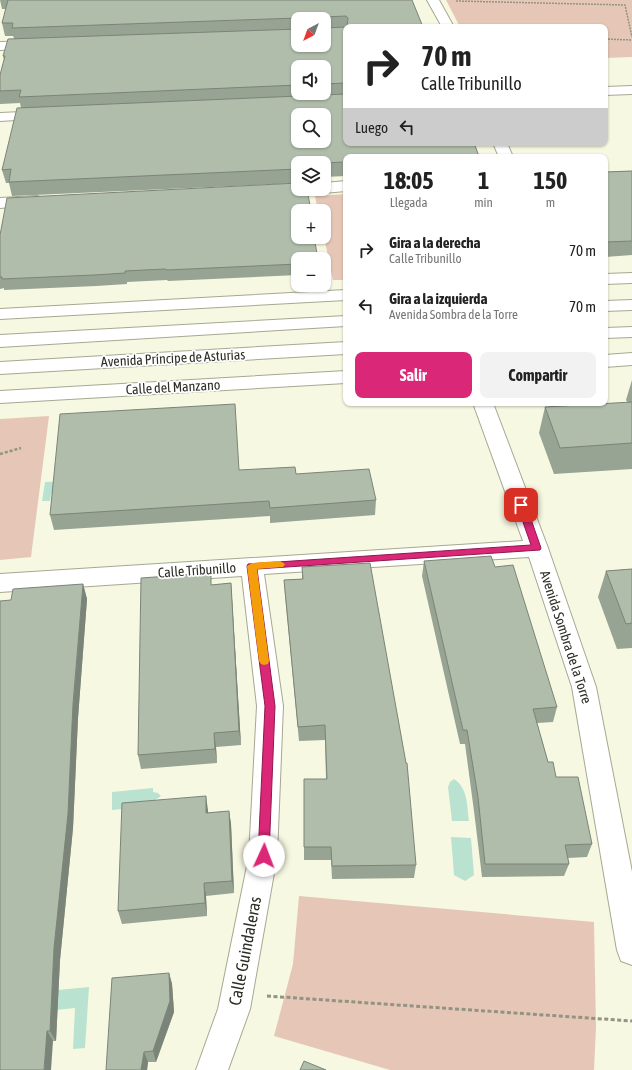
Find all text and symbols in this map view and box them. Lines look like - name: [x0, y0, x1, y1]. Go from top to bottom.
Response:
- north arrow: [291, 12, 331, 52]
- map controls: [291, 12, 331, 292]
- icon: right: [355, 40, 407, 92]
- text: 70 m: [421, 40, 471, 72]
- button: sound: [291, 60, 331, 100]
- text: Calle Tribunillo: [421, 73, 522, 94]
- button: search: [291, 108, 331, 148]
- icon: left: [396, 116, 418, 138]
- text: Luego: [355, 119, 388, 136]
- button: layers: [291, 156, 331, 196]
- text: 18:05: [384, 167, 434, 194]
- text: 1: [478, 167, 489, 194]
- text: 150: [534, 167, 567, 194]
- text: Llegada: [390, 195, 428, 210]
- text: min: [474, 195, 493, 210]
- text: m: [546, 195, 555, 210]
- button: +: [291, 204, 331, 244]
- text: Gira a la derecha: [389, 234, 480, 251]
- icon: right: [355, 239, 377, 261]
- text: 70 m: [569, 242, 596, 259]
- text: Calle Tribunillo: [389, 251, 462, 266]
- button: −: [291, 252, 331, 292]
- text: Gira a la izquierda: [389, 290, 487, 307]
- icon: left: [355, 295, 377, 317]
- text: 70 m: [569, 298, 596, 315]
- text: Avenida Sombra de la Torre: [389, 307, 518, 322]
- street label: Avenida Príncipe de Asturias: [100, 346, 246, 370]
- button: Salir: [355, 352, 472, 398]
- button: Compartir: [480, 352, 596, 398]
- street label: Calle del Manzano: [125, 377, 221, 397]
- pin: [504, 488, 538, 522]
- icon: arrive: [510, 494, 532, 516]
- street label: Calle Tribunillo: [157, 559, 237, 581]
- street label: Avenida Sombra de la Torre: [537, 568, 595, 706]
- position arrow: [243, 835, 285, 877]
- street label: Calle Guindaleras: [225, 895, 265, 1007]

